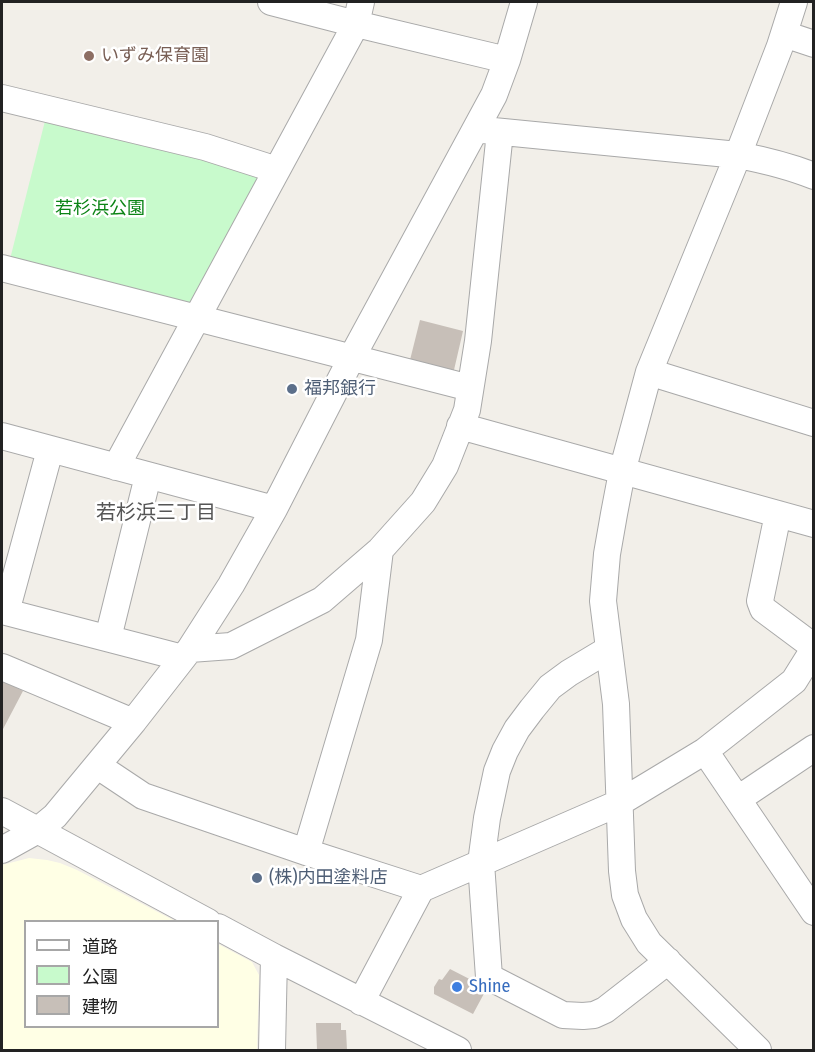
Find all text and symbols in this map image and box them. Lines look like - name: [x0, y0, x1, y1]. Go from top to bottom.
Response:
- place label: いずみ保育園: [101, 45, 209, 67]
- marker: いずみ保育園: [82, 49, 96, 63]
- park label: 若杉浜公園: [55, 198, 145, 220]
- place label: 福邦銀行: [304, 378, 376, 400]
- marker: 福邦銀行: [285, 382, 299, 396]
- district label: 若杉浜三丁目: [96, 501, 216, 525]
- place label: (株)内田塗料店: [269, 867, 388, 889]
- marker: (株)内田塗料店: [250, 871, 264, 885]
- legend: [24, 920, 219, 1028]
- text: 道路: [82, 936, 118, 958]
- text: 公園: [82, 966, 118, 988]
- place label: Shine: [469, 976, 510, 998]
- marker: Shine: [450, 980, 464, 994]
- text: 建物: [82, 996, 118, 1018]

